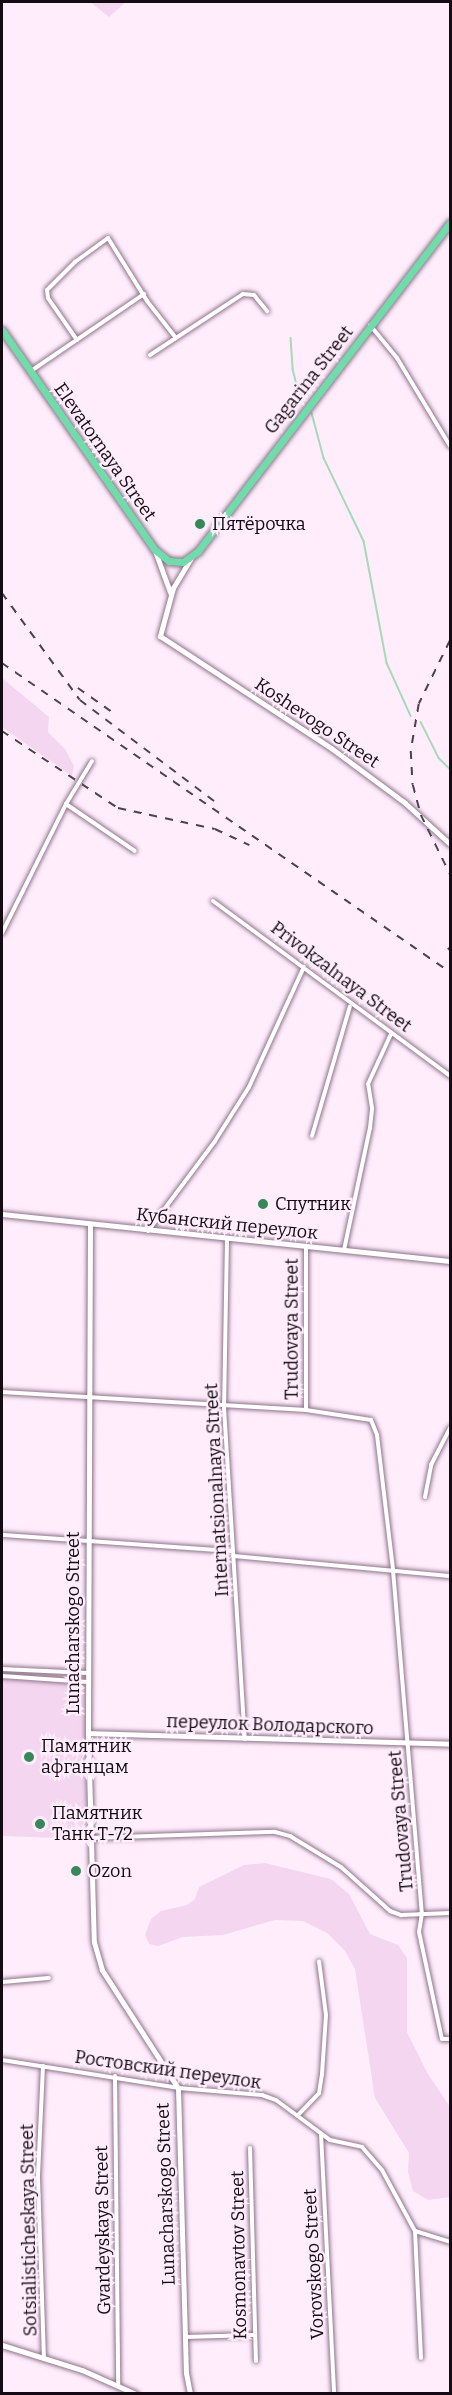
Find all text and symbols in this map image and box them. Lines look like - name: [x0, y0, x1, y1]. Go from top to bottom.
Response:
- street label: Gagarina Street: [260, 322, 358, 438]
- street label: Elevatornaya Street: [49, 379, 161, 525]
- place label: Пятёрочка: [212, 513, 306, 535]
- marker: Пятёрочка: [193, 517, 207, 531]
- street label: Koshevogo Street: [251, 673, 383, 773]
- street label: Privokzalnaya Street: [266, 917, 416, 1037]
- place label: Спутник: [275, 1193, 351, 1215]
- marker: Спутник: [256, 1197, 270, 1211]
- street label: Кубанский переулок: [135, 1204, 319, 1244]
- street label: Trudovaya Street: [281, 1258, 303, 1400]
- street label: Internatsionalnaya Street: [201, 1383, 233, 1597]
- street label: Lunacharskogo Street: [62, 1532, 84, 1714]
- street label: переулок Володарского: [166, 1711, 374, 1739]
- place label: Памятник афганцам: [41, 1736, 131, 1778]
- street label: Trudovaya Street: [384, 1749, 418, 1893]
- marker: Памятник афганцам: [22, 1750, 36, 1764]
- place label: Памятник Танк Т-72: [52, 1803, 142, 1846]
- marker: Памятник Танк Т-72: [33, 1817, 47, 1831]
- place label: Ozon: [88, 1860, 132, 1882]
- marker: Ozon: [69, 1864, 83, 1878]
- street label: Ростовский переулок: [73, 2046, 263, 2094]
- street label: Lunacharskogo Street: [152, 2102, 180, 2286]
- street label: Sotsialisticheskaya Street: [16, 2123, 42, 2337]
- street label: Gvardeyskaya Street: [91, 2145, 115, 2315]
- street label: Kosmonavtov Street: [227, 2170, 251, 2340]
- street label: Vorovskogo Street: [299, 2188, 329, 2340]

